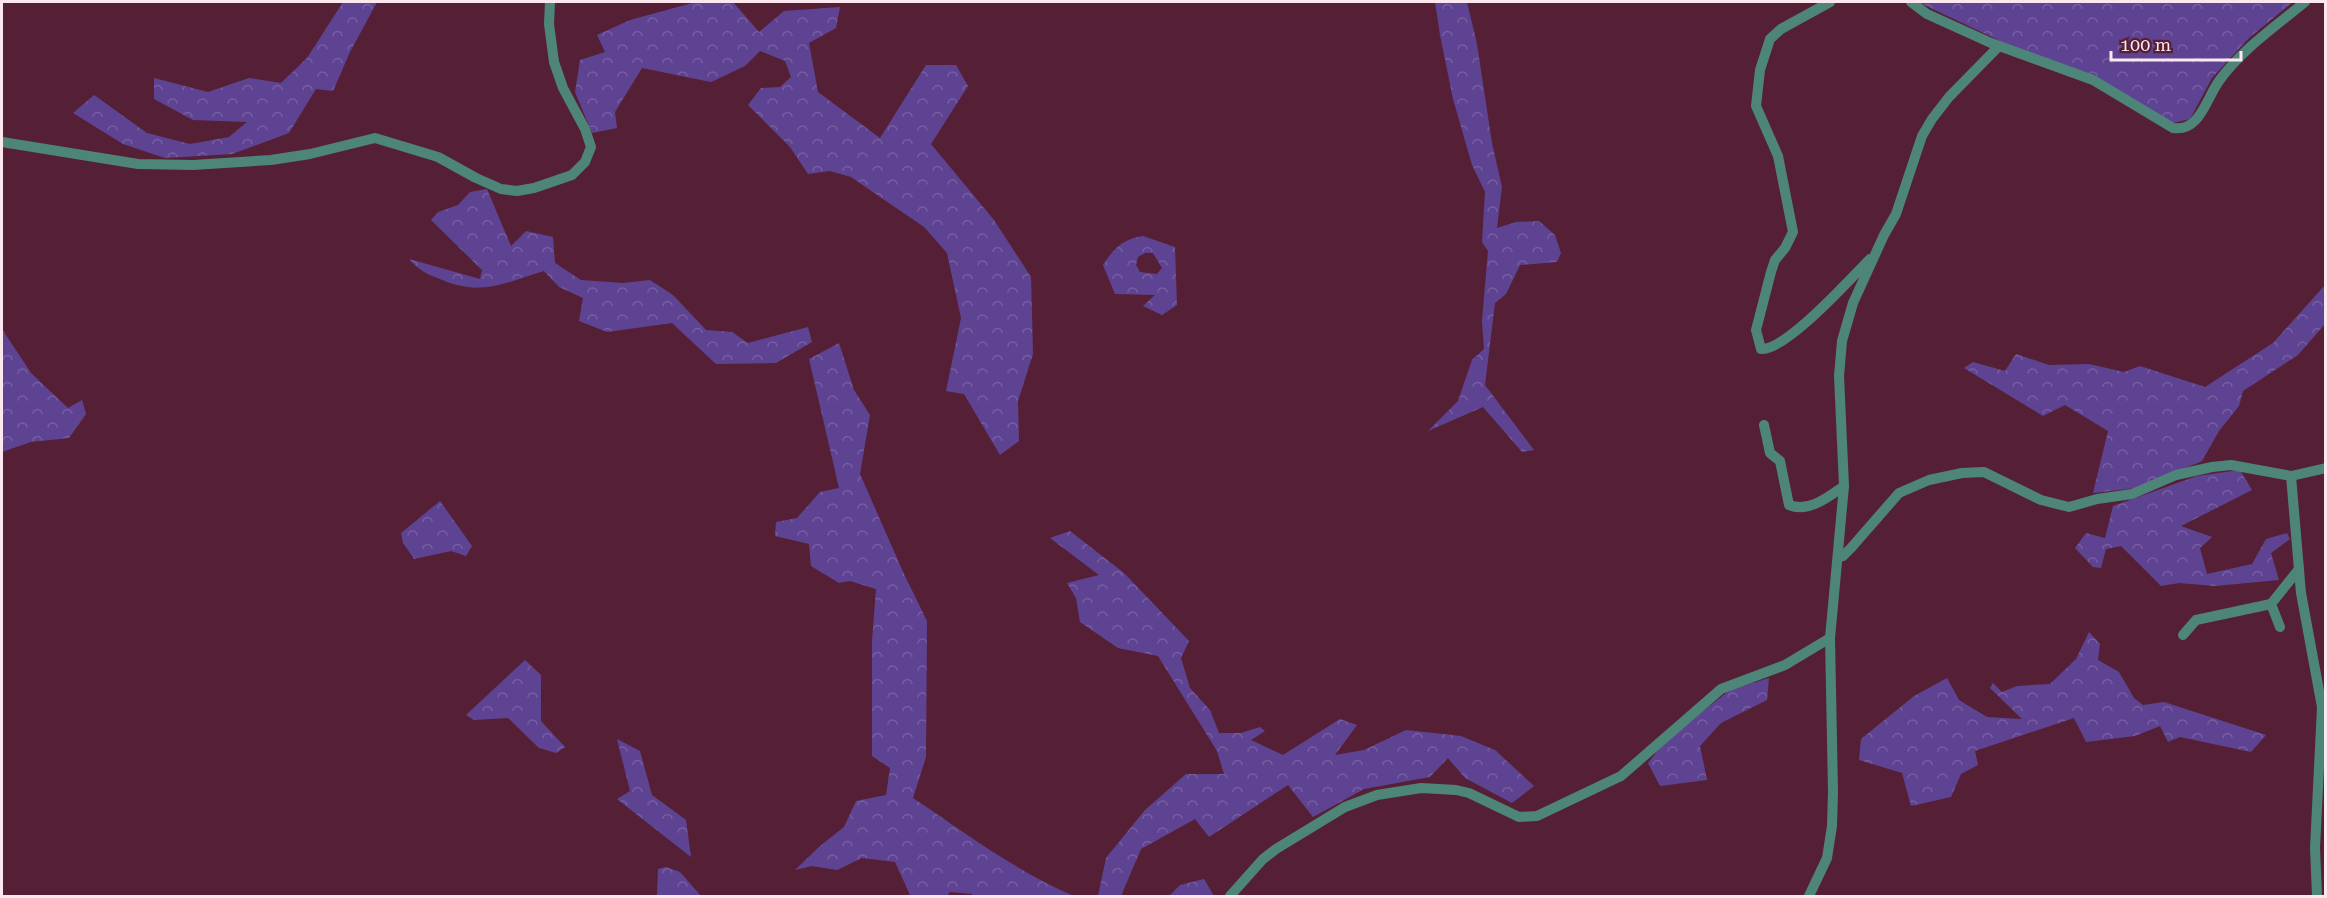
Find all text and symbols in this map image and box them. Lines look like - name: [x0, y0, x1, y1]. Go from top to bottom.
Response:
- scale bar: [2111, 24, 2242, 62]
- text: 100 m: [2120, 34, 2171, 55]

